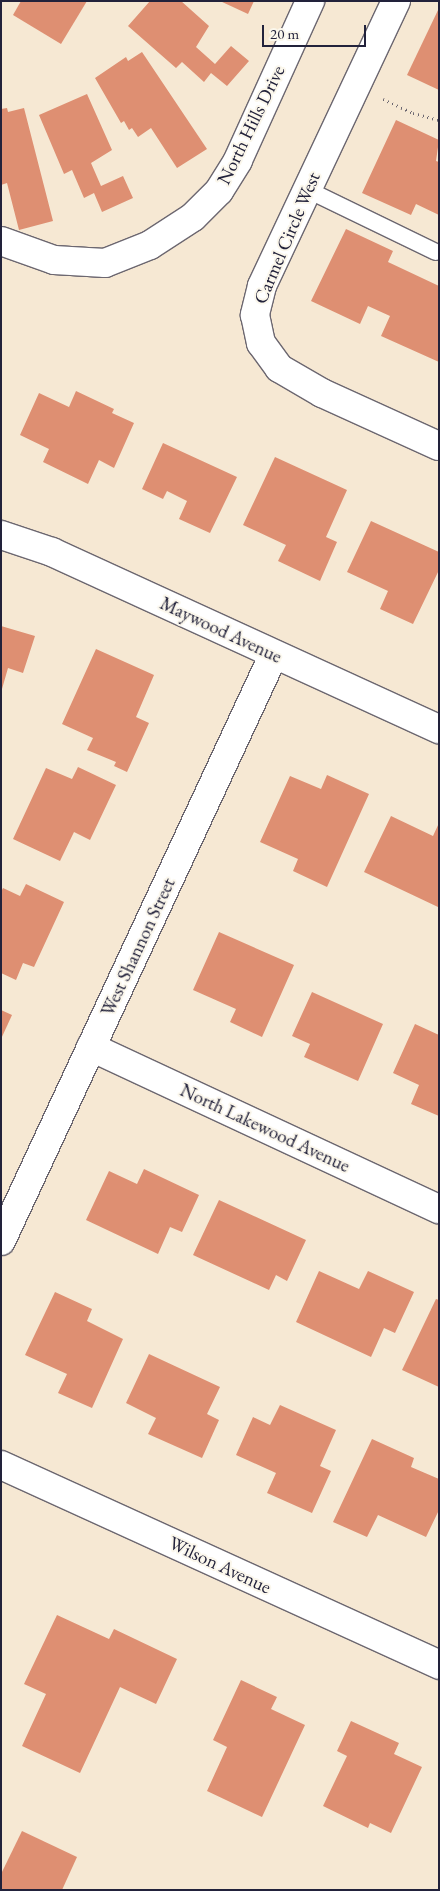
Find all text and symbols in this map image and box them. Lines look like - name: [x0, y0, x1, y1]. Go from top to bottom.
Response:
- scale bar: [265, 15, 369, 47]
- text: 20 m: [270, 24, 299, 43]
- street label: North Hills Drive: [212, 62, 290, 188]
- street label: Carmel Circle West: [249, 169, 325, 307]
- street label: Maywood Avenue: [156, 592, 286, 668]
- street label: West Shannon Street: [96, 874, 180, 1020]
- street label: North Lakewood Avenue: [177, 1079, 353, 1177]
- street label: Wilson Avenue: [165, 1531, 275, 1599]

